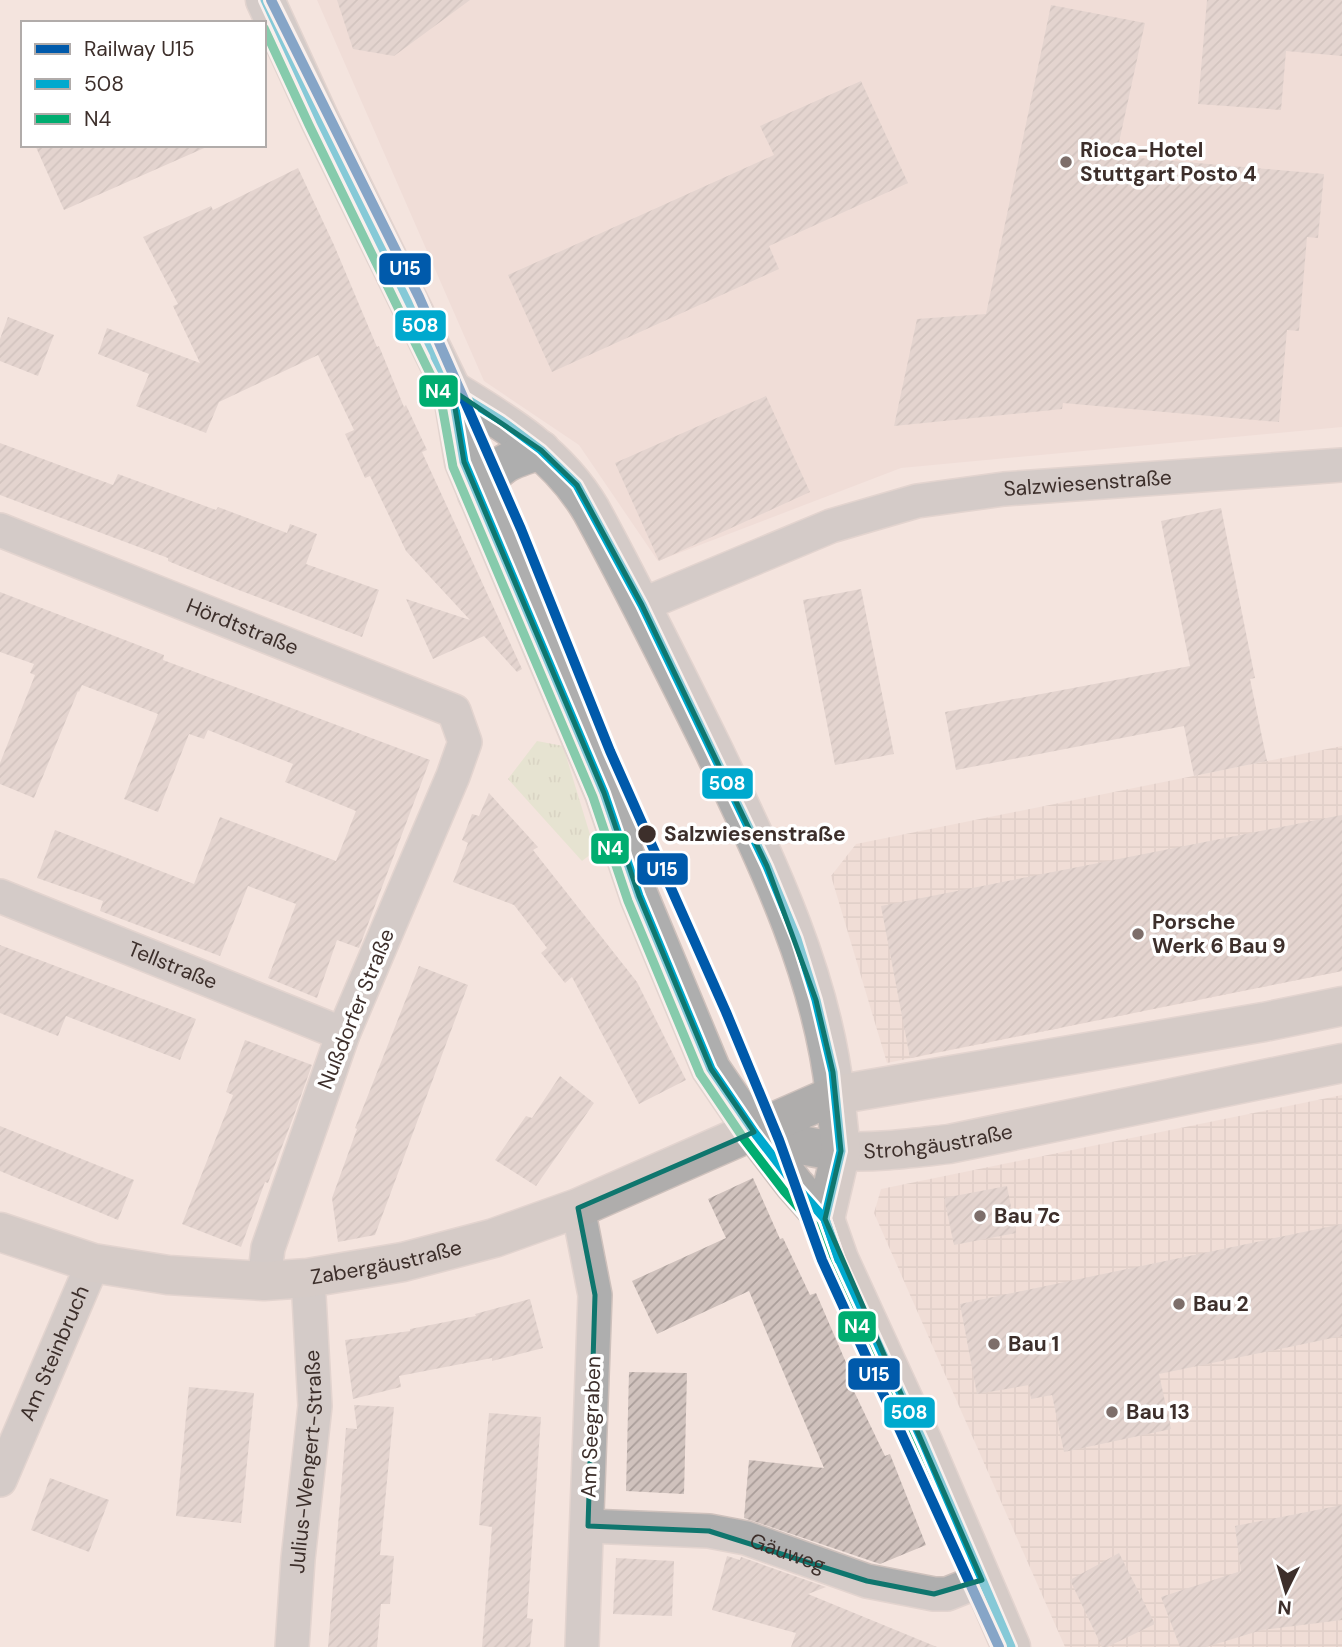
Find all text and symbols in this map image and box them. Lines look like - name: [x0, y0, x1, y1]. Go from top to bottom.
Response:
- legend: [21, 21, 266, 147]
- text: Railway U15: [84, 35, 194, 63]
- text: 508: [84, 70, 124, 98]
- text: N4: [84, 105, 112, 133]
- place label: Rioca-Hotel Stuttgart Posto 4: [1080, 136, 1257, 188]
- marker: Rioca-Hotel Stuttgart Posto 4: [1058, 154, 1074, 170]
- line badge: U15: [378, 252, 432, 286]
- text: U15: [389, 256, 421, 281]
- line badge: 508: [394, 309, 447, 342]
- text: 508: [401, 313, 439, 338]
- line badge: N4: [418, 374, 459, 408]
- text: N4: [425, 379, 451, 404]
- street label: Salzwiesenstraße: [1002, 463, 1173, 503]
- street label: Hördtstraße: [182, 592, 303, 662]
- line badge: 508: [701, 767, 754, 800]
- text: 508: [708, 771, 746, 796]
- place label: Salzwiesenstraße: [664, 820, 846, 848]
- marker: Salzwiesenstraße: [636, 823, 658, 845]
- line badge: N4: [590, 832, 630, 865]
- text: N4: [597, 836, 623, 861]
- line badge: U15: [636, 852, 689, 886]
- text: U15: [646, 857, 678, 882]
- place label: Porsche Werk 6 Bau 9: [1152, 908, 1286, 960]
- street label: Nußdorfer Straße: [311, 925, 401, 1093]
- marker: Porsche Werk 6 Bau 9: [1130, 926, 1146, 942]
- street label: Tellstraße: [124, 935, 222, 996]
- street label: Strohgäustraße: [863, 1117, 1015, 1165]
- place label: Bau 7c: [994, 1202, 1061, 1230]
- marker: Bau 7c: [972, 1208, 988, 1224]
- street label: Zabergäustraße: [309, 1233, 465, 1291]
- street label: Am Steinbruch: [13, 1281, 96, 1425]
- place label: Bau 2: [1193, 1290, 1249, 1318]
- marker: Bau 2: [1171, 1296, 1187, 1312]
- line badge: N4: [837, 1310, 877, 1343]
- text: N4: [844, 1314, 870, 1339]
- place label: Bau 1: [1008, 1330, 1059, 1358]
- marker: Bau 1: [986, 1336, 1002, 1352]
- street label: Julius-Wengert-Straße: [283, 1349, 329, 1574]
- street label: Am Seegraben: [575, 1355, 607, 1499]
- line badge: U15: [847, 1357, 901, 1391]
- text: U15: [858, 1362, 890, 1387]
- line badge: 508: [883, 1396, 936, 1429]
- place label: Bau 13: [1126, 1398, 1190, 1426]
- text: 508: [890, 1400, 928, 1425]
- marker: Bau 13: [1104, 1404, 1120, 1420]
- street label: Gäuweg: [746, 1526, 830, 1579]
- north arrow: [1251, 1556, 1321, 1626]
- text: N: [1277, 1594, 1293, 1620]

